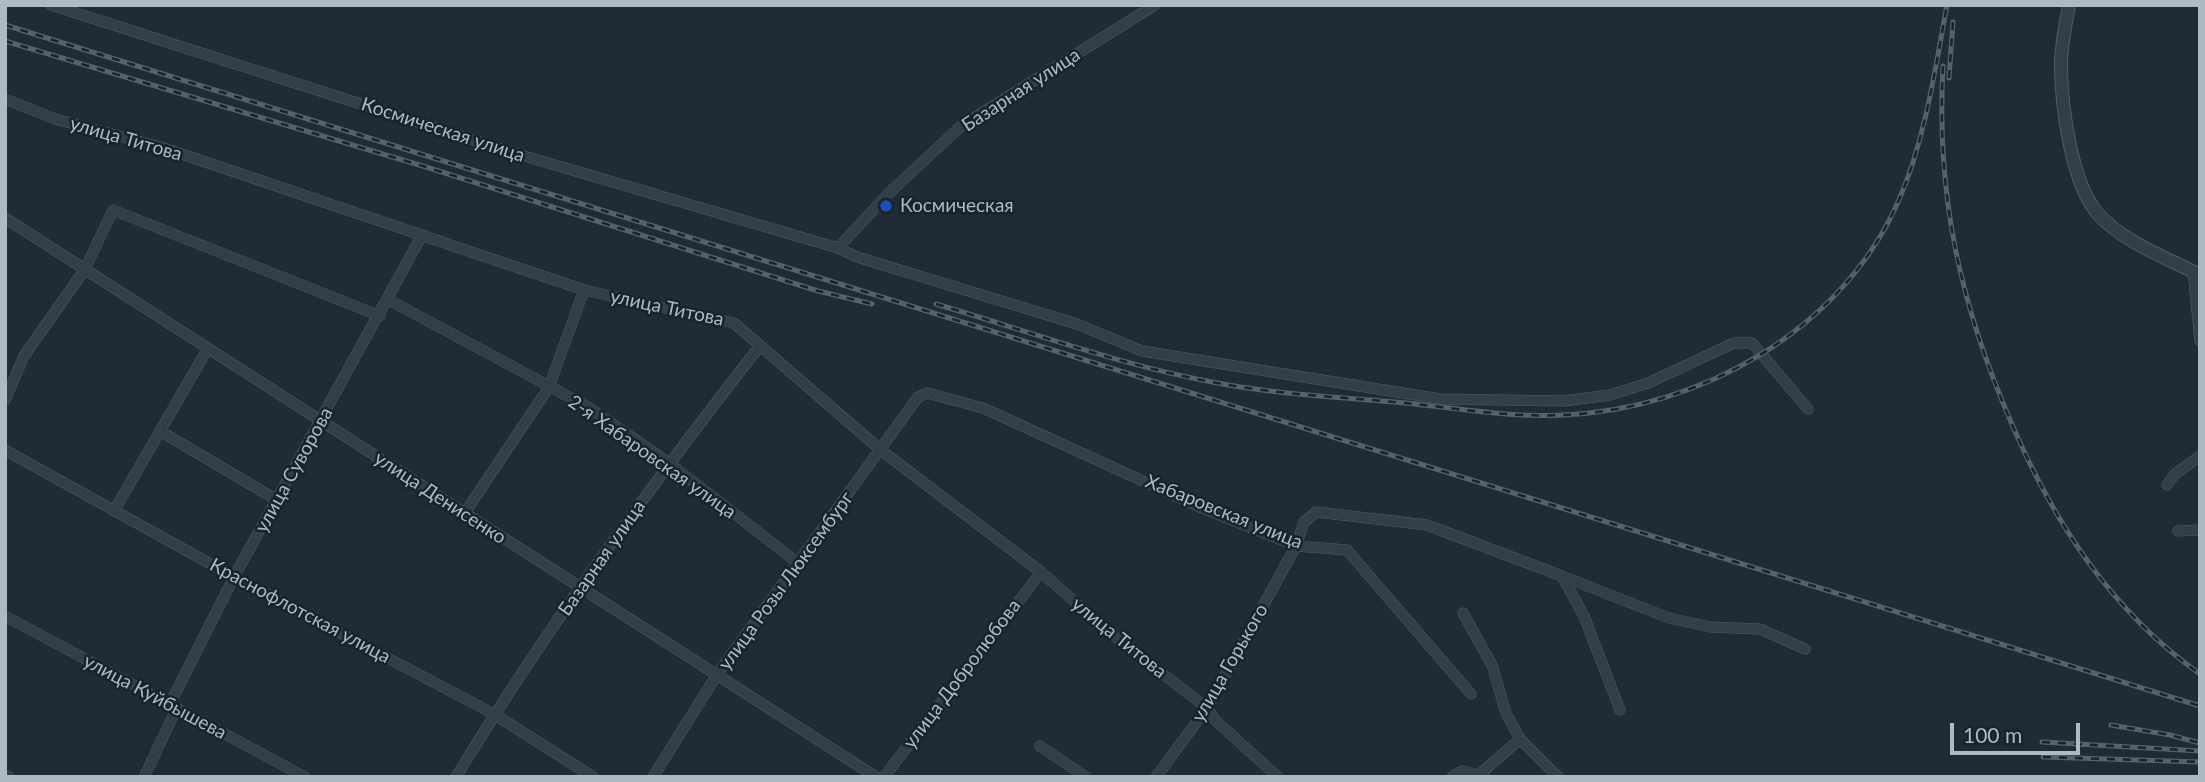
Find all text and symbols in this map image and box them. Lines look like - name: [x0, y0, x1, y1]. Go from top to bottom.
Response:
- street label: Базарная улица: [958, 43, 1084, 137]
- street label: Космическая улица: [358, 93, 528, 167]
- street label: улица Титова: [67, 112, 185, 166]
- place label: Космическая: [900, 195, 1014, 217]
- marker: Космическая: [878, 198, 894, 214]
- street label: улица Титова: [608, 285, 726, 331]
- street label: 2-я Хабаровская улица: [564, 390, 740, 524]
- street label: улица Суворова: [250, 404, 338, 536]
- street label: улица Денисенко: [370, 447, 510, 549]
- street label: Хабаровская улица: [1142, 470, 1306, 554]
- street label: улица Розы Люксембург: [714, 487, 858, 675]
- street label: Базарная улица: [554, 496, 650, 620]
- street label: Краснофлотская улица: [206, 554, 394, 668]
- street label: улица Титова: [1067, 593, 1171, 683]
- street label: улица Добролюбова: [898, 595, 1026, 753]
- street label: улица Горького: [1187, 600, 1273, 726]
- street label: улица Куйбышева: [80, 650, 230, 744]
- scale bar: [1953, 708, 2082, 752]
- text: 100 m: [1963, 722, 2022, 747]

